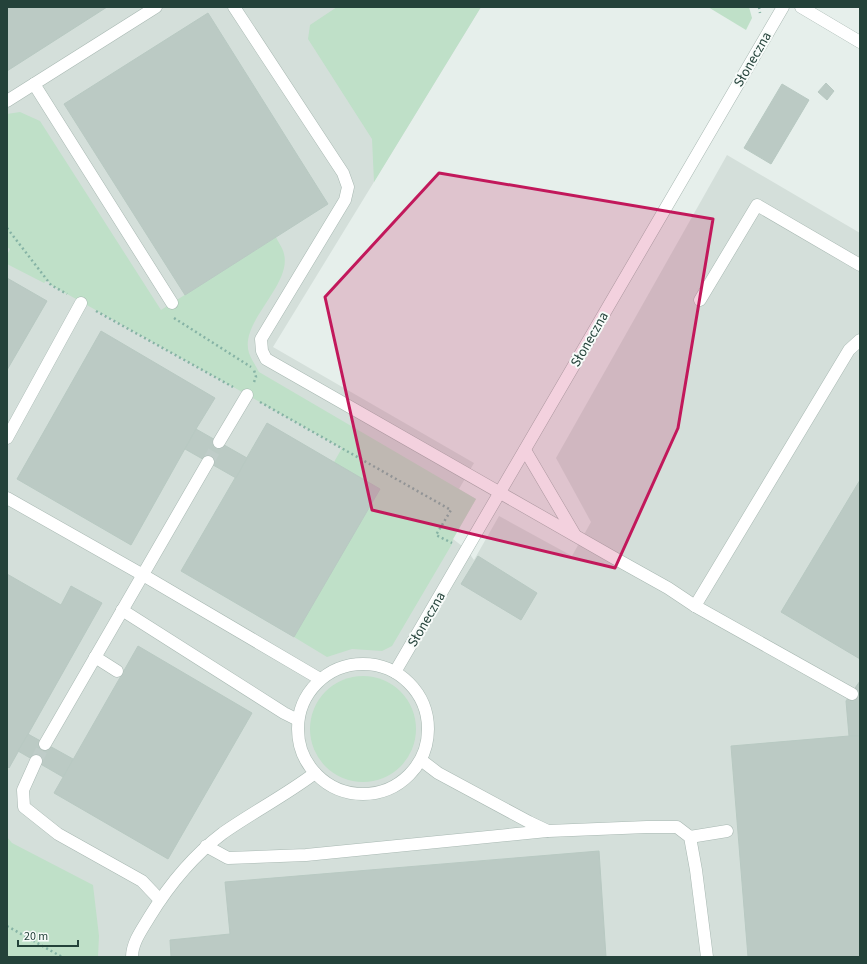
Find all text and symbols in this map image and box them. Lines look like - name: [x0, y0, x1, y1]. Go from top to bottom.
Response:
- street label: Słoneczna: [729, 28, 777, 91]
- street label: Słoneczna: [566, 308, 614, 371]
- street label: Słoneczna: [403, 588, 451, 651]
- scale bar: [18, 922, 78, 948]
- text: 20 m: [24, 928, 48, 945]

